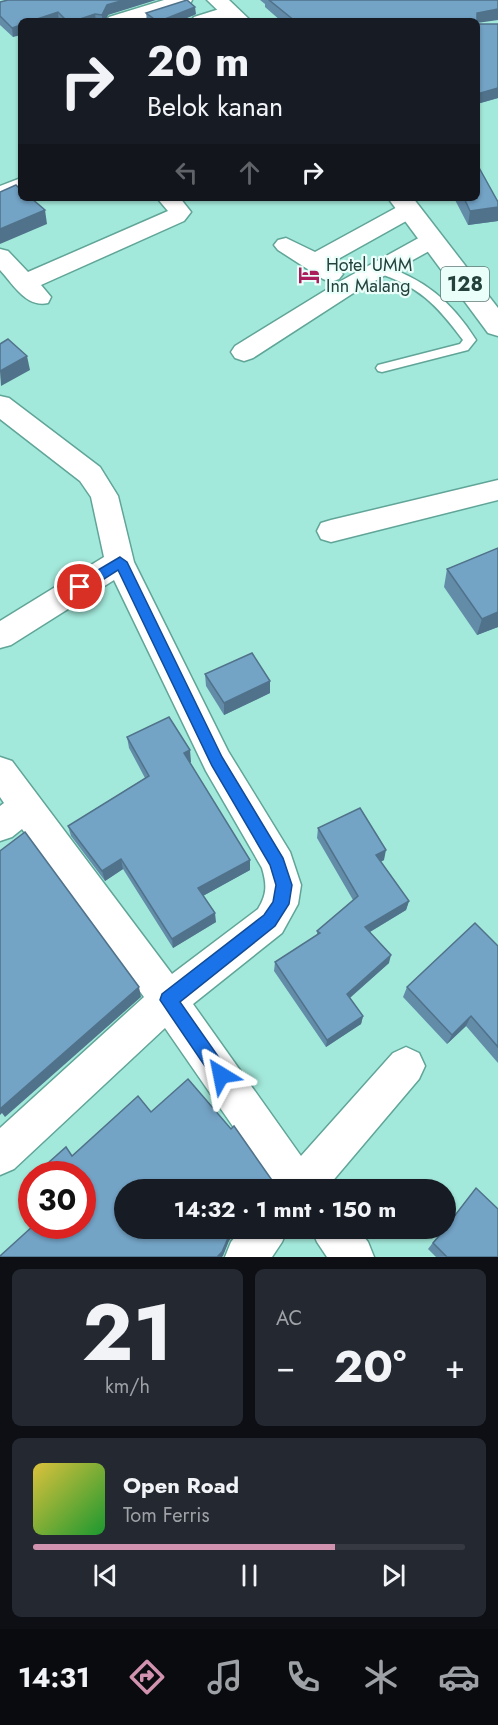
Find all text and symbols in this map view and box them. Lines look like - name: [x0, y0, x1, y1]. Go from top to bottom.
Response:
- text: 20 m: [147, 31, 249, 92]
- icon: right: [48, 42, 126, 120]
- text: Belok kanan: [147, 87, 283, 126]
- icon: left: [170, 156, 203, 189]
- icon: ahead: [233, 156, 266, 189]
- icon: right: [296, 156, 329, 189]
- place label: Hotel UMM Inn Malang: [326, 252, 412, 299]
- hotel icon: Hotel UMM Inn Malang: [297, 263, 321, 287]
- road number: 128: [441, 267, 489, 301]
- pin: [54, 561, 105, 612]
- icon: arrive: [63, 570, 96, 603]
- position arrow: [189, 1043, 253, 1107]
- speed limit sign: 30: [18, 1161, 96, 1239]
- text: 14:32 · 1 mnt · 150 m: [174, 1193, 396, 1225]
- text: 21: [82, 1277, 173, 1389]
- text: AC: [276, 1304, 302, 1333]
- text: 20°: [334, 1334, 406, 1399]
- text: −: [276, 1343, 295, 1390]
- text: +: [445, 1343, 465, 1390]
- text: km/h: [105, 1372, 150, 1401]
- text: Open Road: [123, 1469, 239, 1501]
- text: Tom Ferris: [123, 1501, 210, 1530]
- icon: previous: [89, 1559, 122, 1592]
- icon: pause: [233, 1559, 266, 1592]
- icon: next: [377, 1559, 410, 1592]
- icon: directions: [126, 1656, 168, 1698]
- icon: music: [204, 1656, 246, 1698]
- icon: phone: [282, 1656, 324, 1698]
- icon: climate: [360, 1656, 402, 1698]
- icon: car: [438, 1656, 480, 1698]
- text: 14:31: [18, 1658, 90, 1697]

